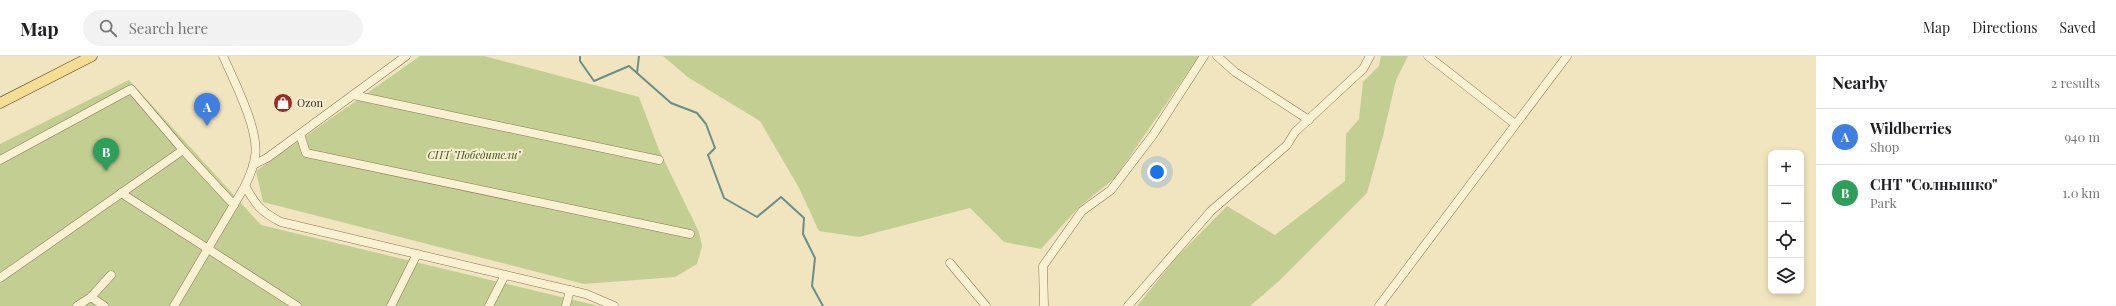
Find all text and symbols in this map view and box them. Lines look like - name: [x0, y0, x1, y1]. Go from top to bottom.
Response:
- search box: [83, 10, 363, 46]
- text: Map: [20, 15, 59, 41]
- icon: search: [97, 17, 119, 39]
- text: Search here: [129, 18, 208, 38]
- text: Map: [1923, 18, 1950, 37]
- text: Directions: [1972, 18, 2038, 37]
- text: Saved: [2060, 18, 2096, 37]
- text: Nearby: [1832, 71, 1887, 93]
- text: 2 results: [2051, 74, 2100, 91]
- shop icon: Ozon: [272, 92, 294, 114]
- pin: A: [194, 93, 220, 126]
- place label: Ozon: [297, 95, 323, 110]
- text: Wildberries: [1870, 118, 1952, 138]
- text: A: [1841, 128, 1849, 145]
- text: 940 m: [2064, 128, 2100, 145]
- pin: B: [93, 138, 119, 171]
- text: Shop: [1870, 138, 1899, 155]
- park label: СНТ "Победители": [428, 147, 521, 162]
- map controls: [1768, 150, 1804, 294]
- button: +: [1768, 150, 1804, 186]
- your location: [1147, 162, 1167, 182]
- text: СНТ "Солнышко": [1870, 174, 1998, 194]
- text: B: [1841, 184, 1849, 201]
- text: 1.0 km: [2063, 184, 2100, 201]
- button: −: [1768, 186, 1804, 222]
- text: Park: [1870, 194, 1897, 211]
- button: locate: [1768, 222, 1804, 258]
- button: layers: [1768, 258, 1804, 294]

